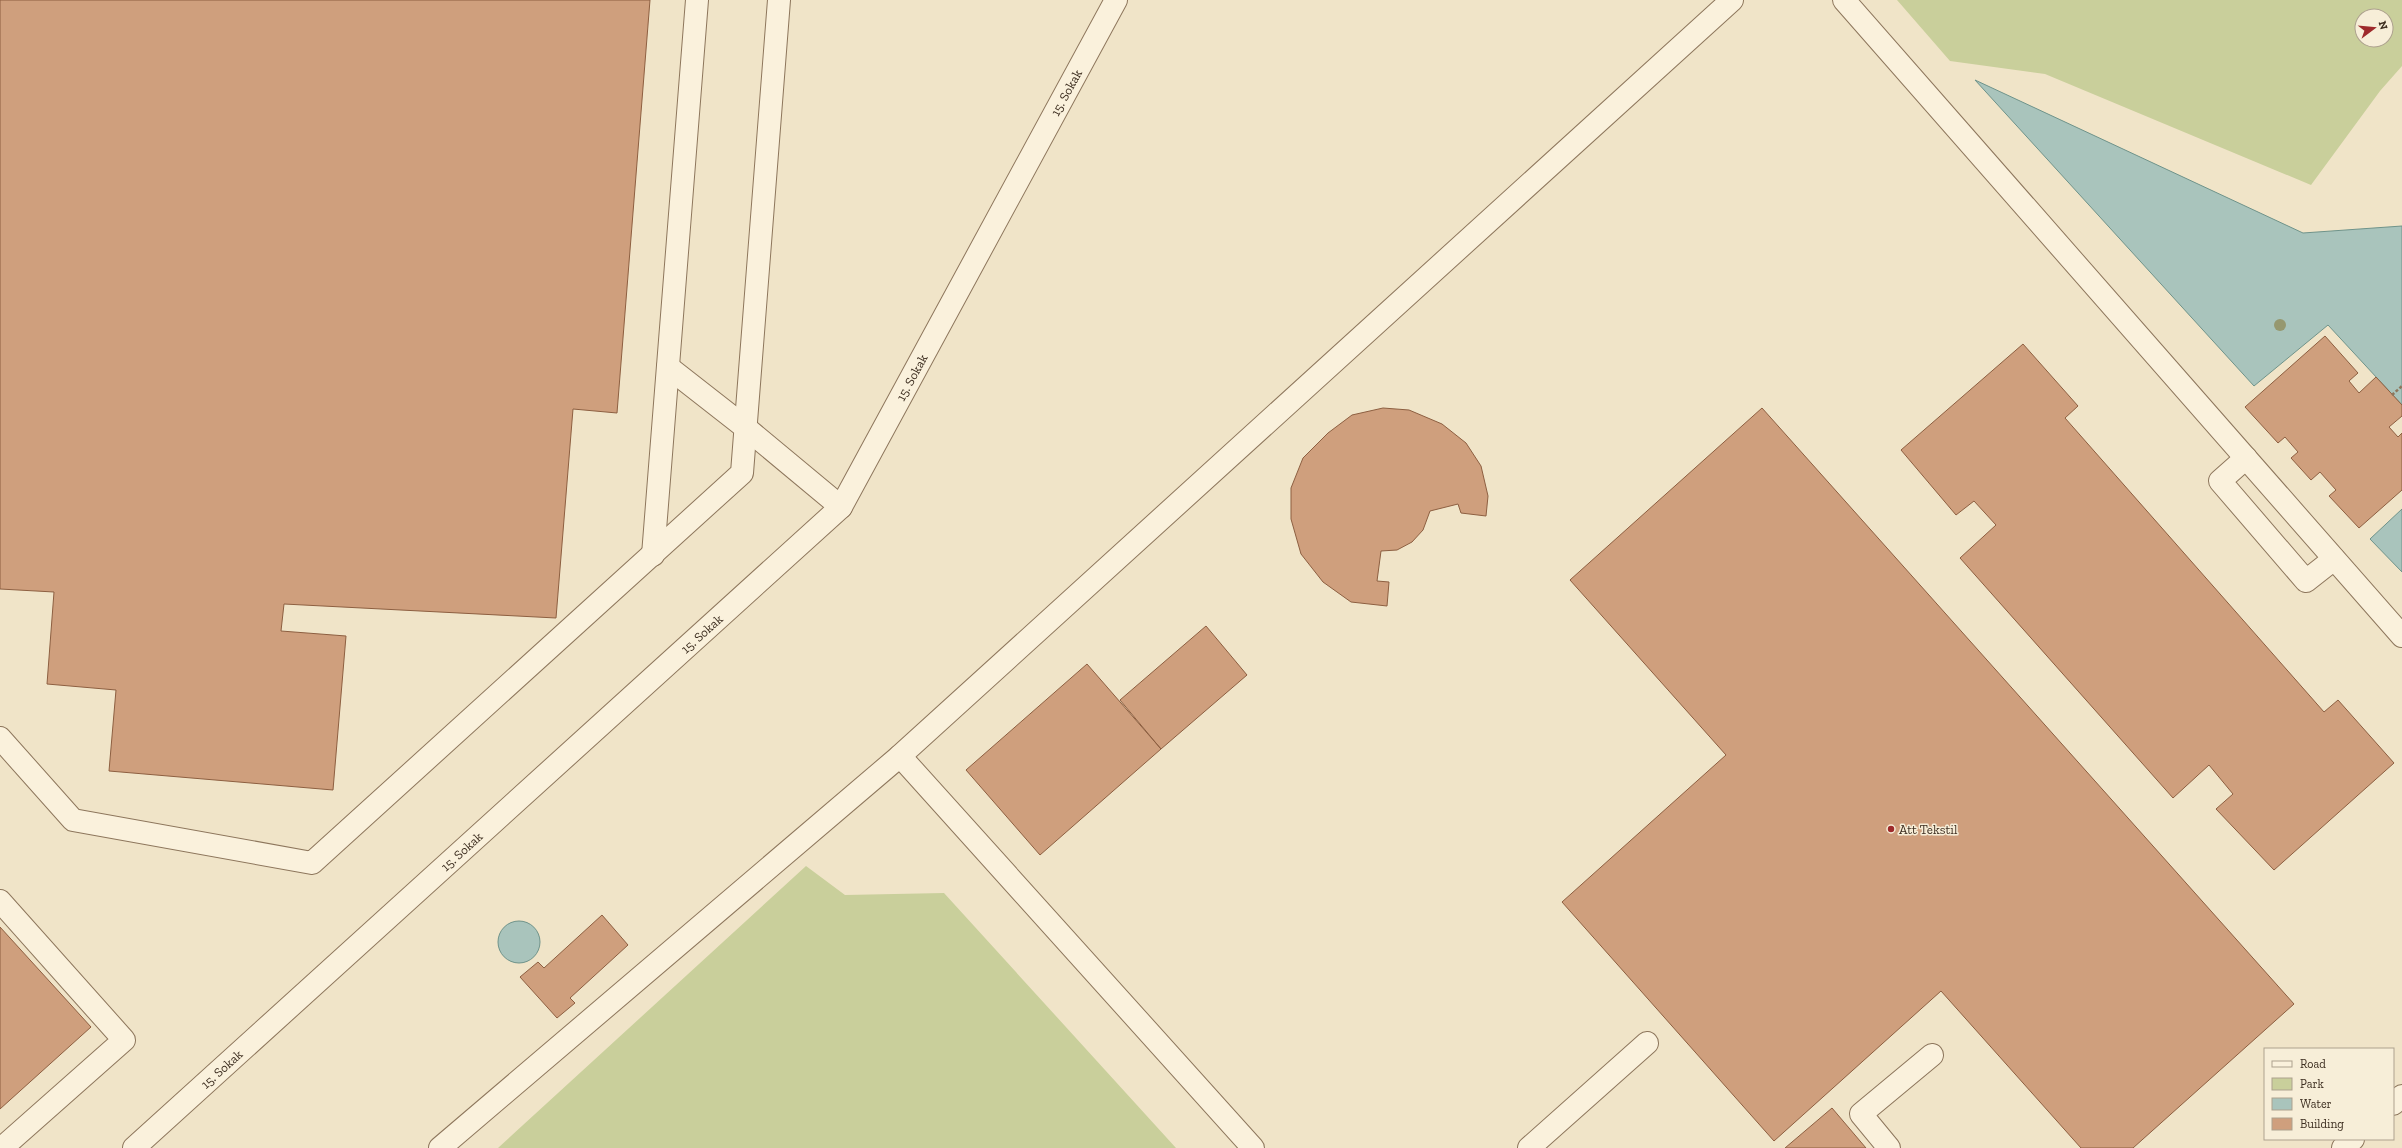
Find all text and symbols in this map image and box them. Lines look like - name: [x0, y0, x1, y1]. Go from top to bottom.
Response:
- north arrow: [2354, 8, 2394, 48]
- text: N: [2376, 20, 2391, 32]
- street label: 15. Sokak: [1047, 66, 1085, 118]
- street label: 15. Sokak: [893, 351, 930, 403]
- street label: 15. Sokak: [678, 611, 726, 656]
- place label: Att Tekstil: [1899, 822, 1958, 837]
- marker: Att Tekstil: [1886, 824, 1896, 834]
- street label: 15. Sokak: [438, 828, 485, 874]
- street label: 15. Sokak: [198, 1046, 245, 1091]
- legend: [2264, 1048, 2394, 1140]
- text: Road: [2300, 1057, 2326, 1071]
- text: Park: [2300, 1077, 2325, 1091]
- text: Water: [2300, 1097, 2332, 1111]
- text: Building: [2300, 1117, 2344, 1131]

